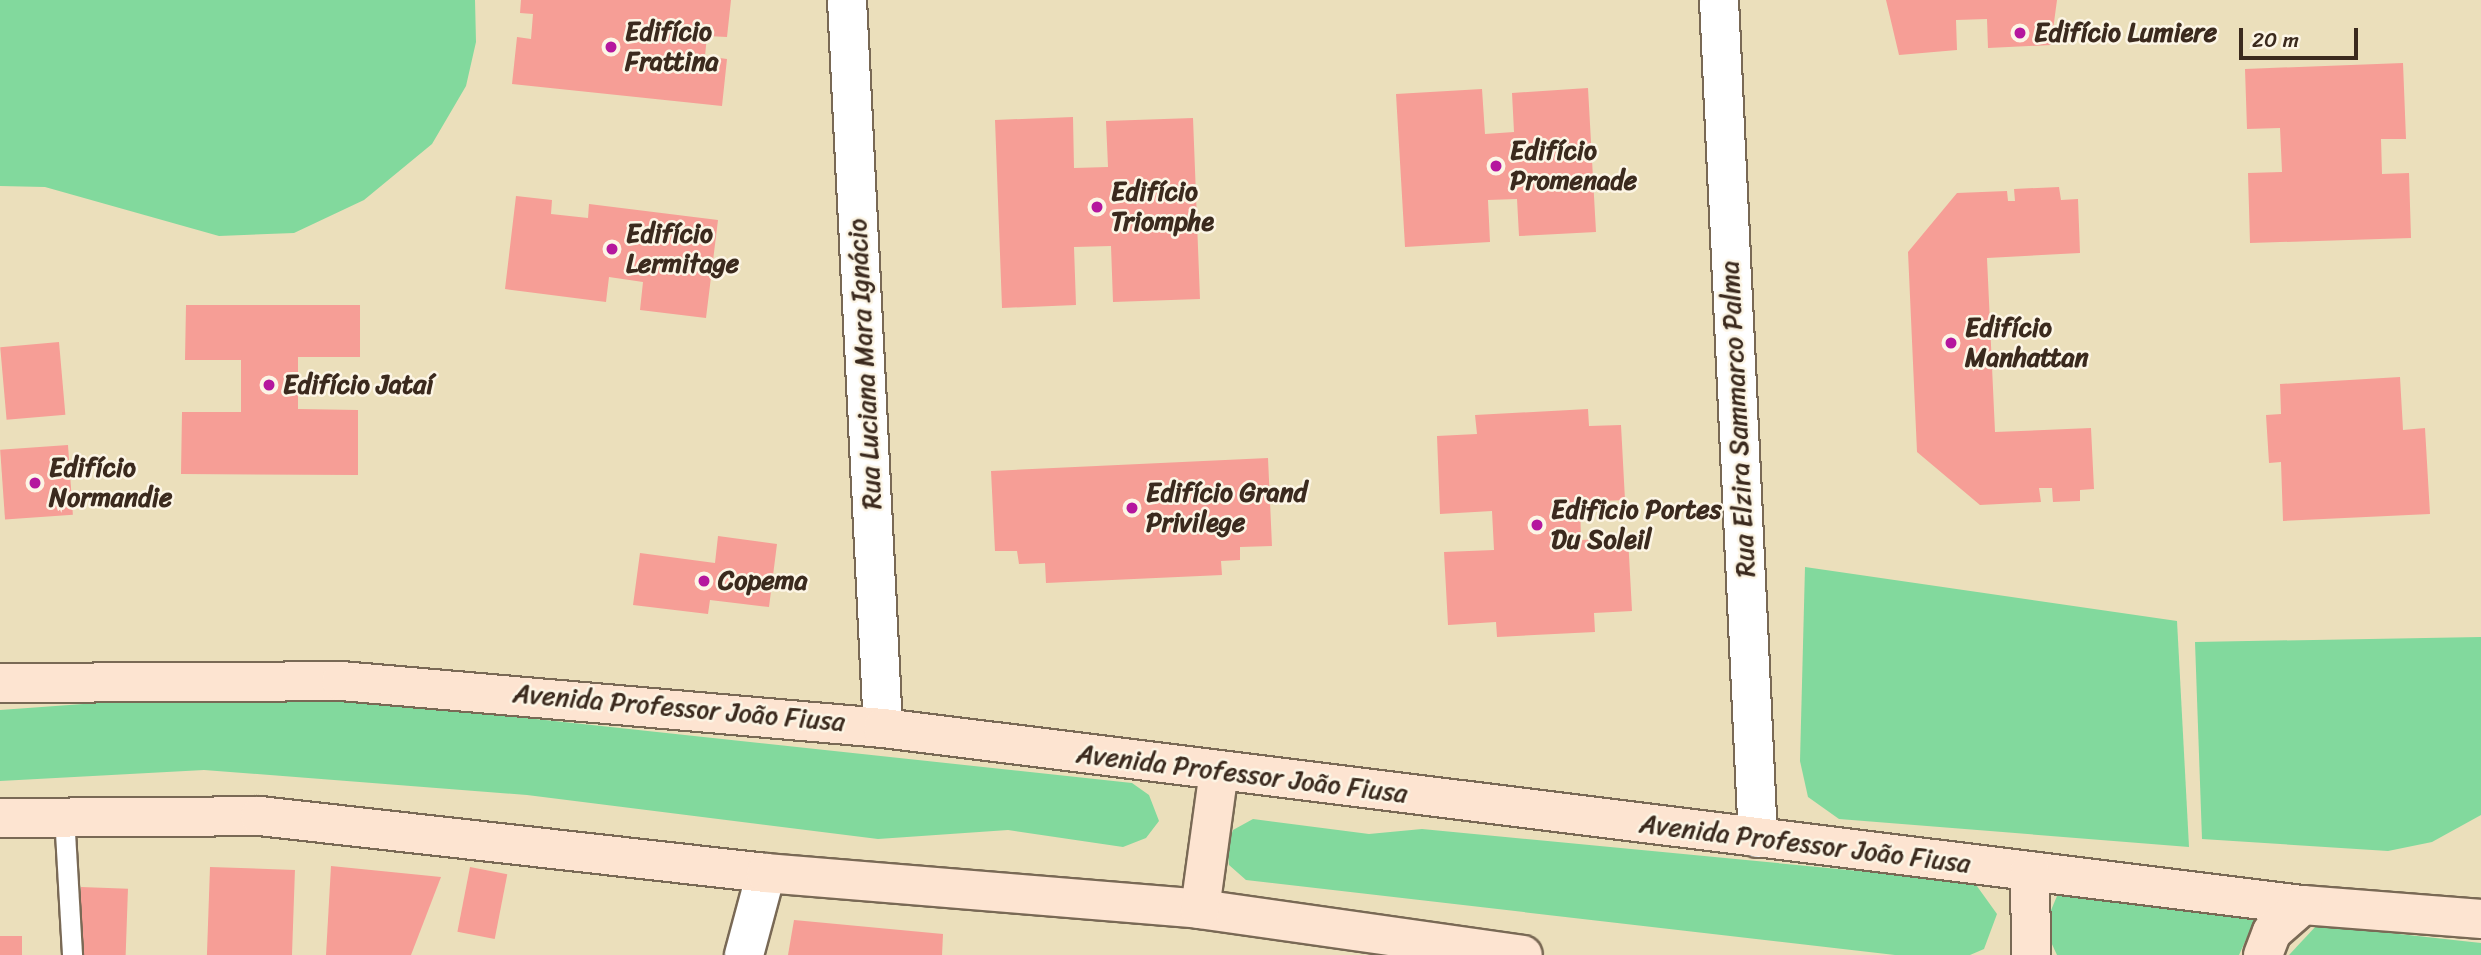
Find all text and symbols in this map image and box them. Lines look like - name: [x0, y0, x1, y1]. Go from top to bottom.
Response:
- scale bar: [2243, 14, 2362, 58]
- place label: Edifício Frattina: [625, 16, 719, 78]
- place label: Edifício Lumiere: [2034, 17, 2217, 49]
- text: 20 m: [2252, 21, 2299, 59]
- marker: Edifício Lumiere: [2012, 25, 2028, 41]
- marker: Edifício Frattina: [603, 39, 619, 55]
- place label: Edifício Promenade: [1510, 135, 1637, 196]
- marker: Edifício Promenade: [1488, 158, 1504, 174]
- place label: Edifício Triomphe: [1111, 176, 1214, 238]
- marker: Edifício Triomphe: [1089, 199, 1105, 215]
- place label: Edifício Lermitage: [626, 218, 739, 280]
- street label: Rua Luciana Mara Ignácio: [842, 218, 888, 510]
- marker: Edifício Lermitage: [604, 241, 620, 257]
- street label: Rua Elzira Sammarco Palma: [1714, 260, 1762, 578]
- place label: Edifício Manhattan: [1965, 312, 2089, 374]
- marker: Edifício Manhattan: [1943, 335, 1959, 351]
- place label: Edifício Jataí: [283, 369, 433, 401]
- marker: Edifício Jataí: [261, 377, 277, 393]
- place label: Edifício Normandie: [49, 452, 172, 514]
- marker: Edifício Normandie: [27, 475, 43, 491]
- place label: Edifício Grand Privilege: [1146, 477, 1307, 538]
- place label: Edificio Portes Du Soleil: [1551, 494, 1720, 556]
- marker: Edifício Grand Privilege: [1124, 500, 1140, 516]
- marker: Edificio Portes Du Soleil: [1529, 517, 1545, 533]
- place label: Copema: [718, 565, 808, 597]
- marker: Copema: [696, 573, 712, 589]
- street label: Avenida Professor João Fiusa: [512, 678, 846, 738]
- street label: Avenida Professor João Fiusa: [1075, 738, 1409, 810]
- street label: Avenida Professor João Fiusa: [1638, 808, 1972, 880]

